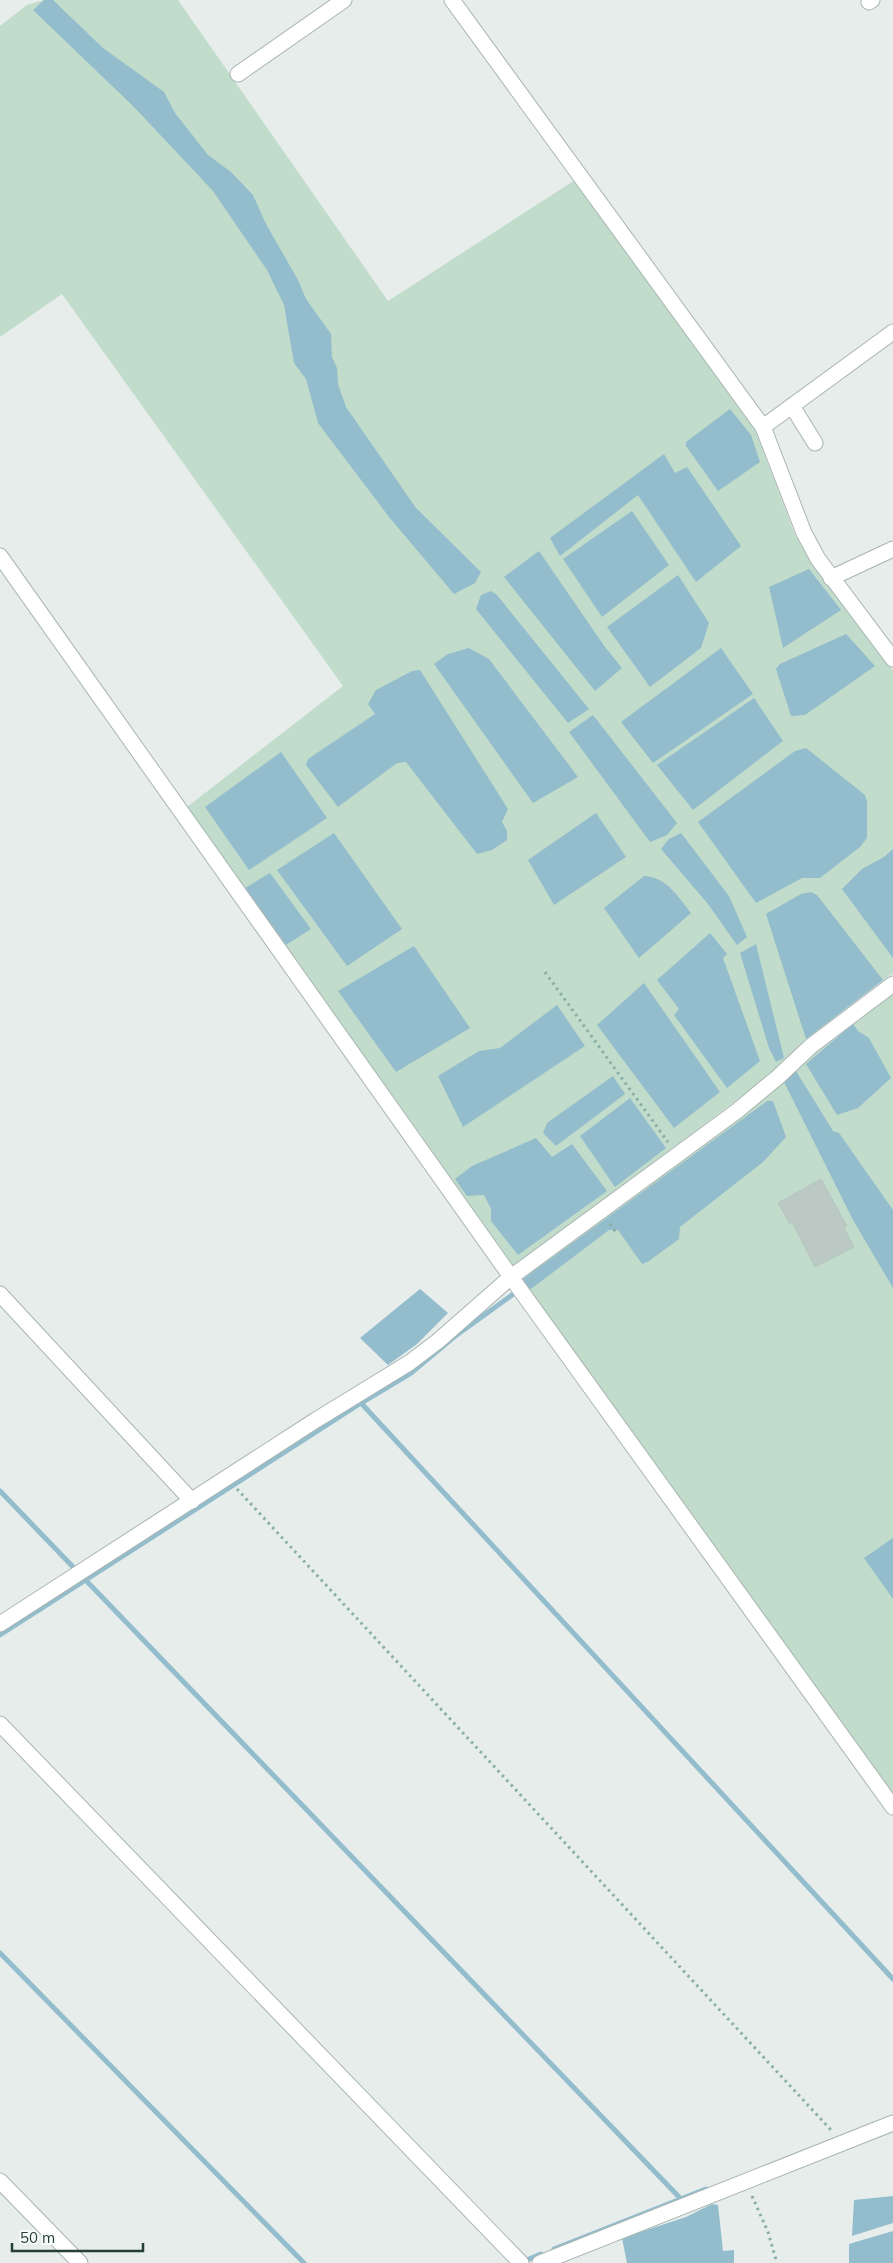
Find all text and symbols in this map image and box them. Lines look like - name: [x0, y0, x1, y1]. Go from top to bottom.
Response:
- scale bar: [12, 2220, 144, 2252]
- text: 50 m: [20, 2228, 55, 2247]

